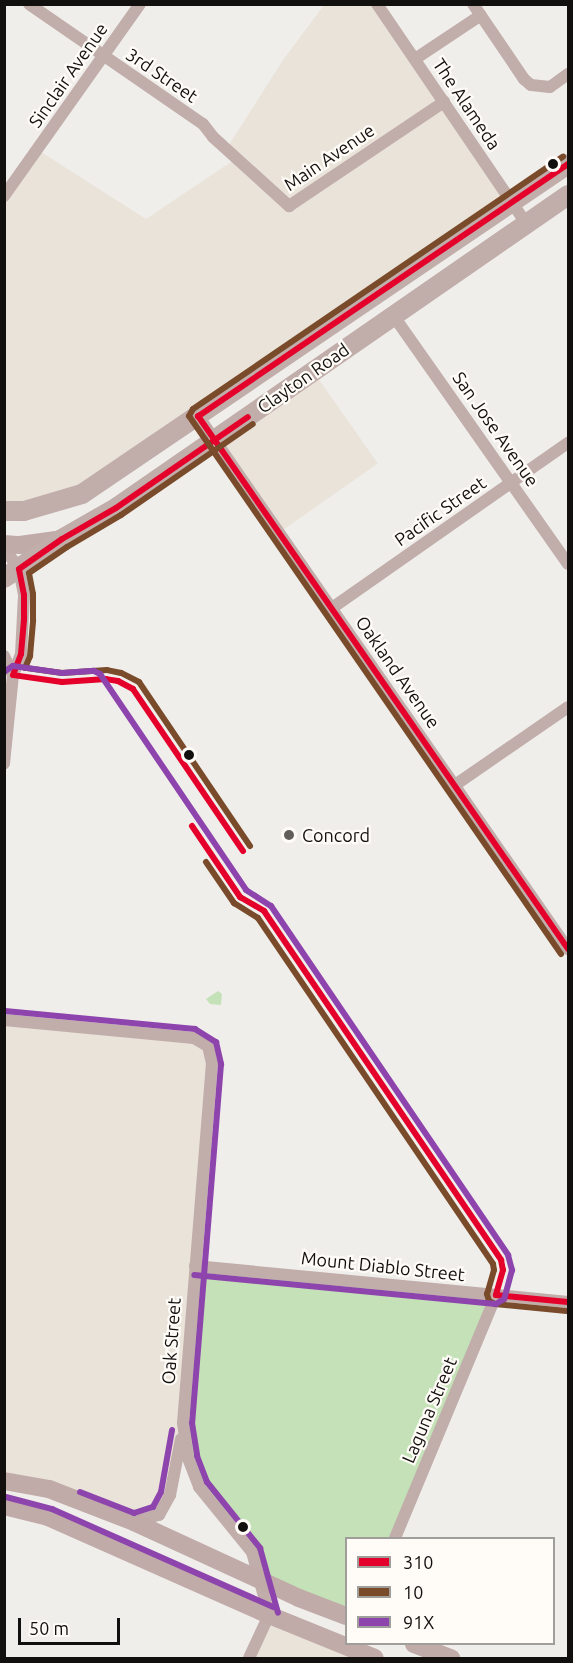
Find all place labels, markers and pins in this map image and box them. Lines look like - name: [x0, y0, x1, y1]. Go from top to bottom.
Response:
- unlabelled marker: [547, 158, 559, 170]
- unlabelled marker: [183, 749, 195, 761]
- place label: Concord: [302, 824, 370, 846]
- marker: Concord: [280, 826, 298, 844]
- unlabelled marker: [237, 1521, 249, 1533]

